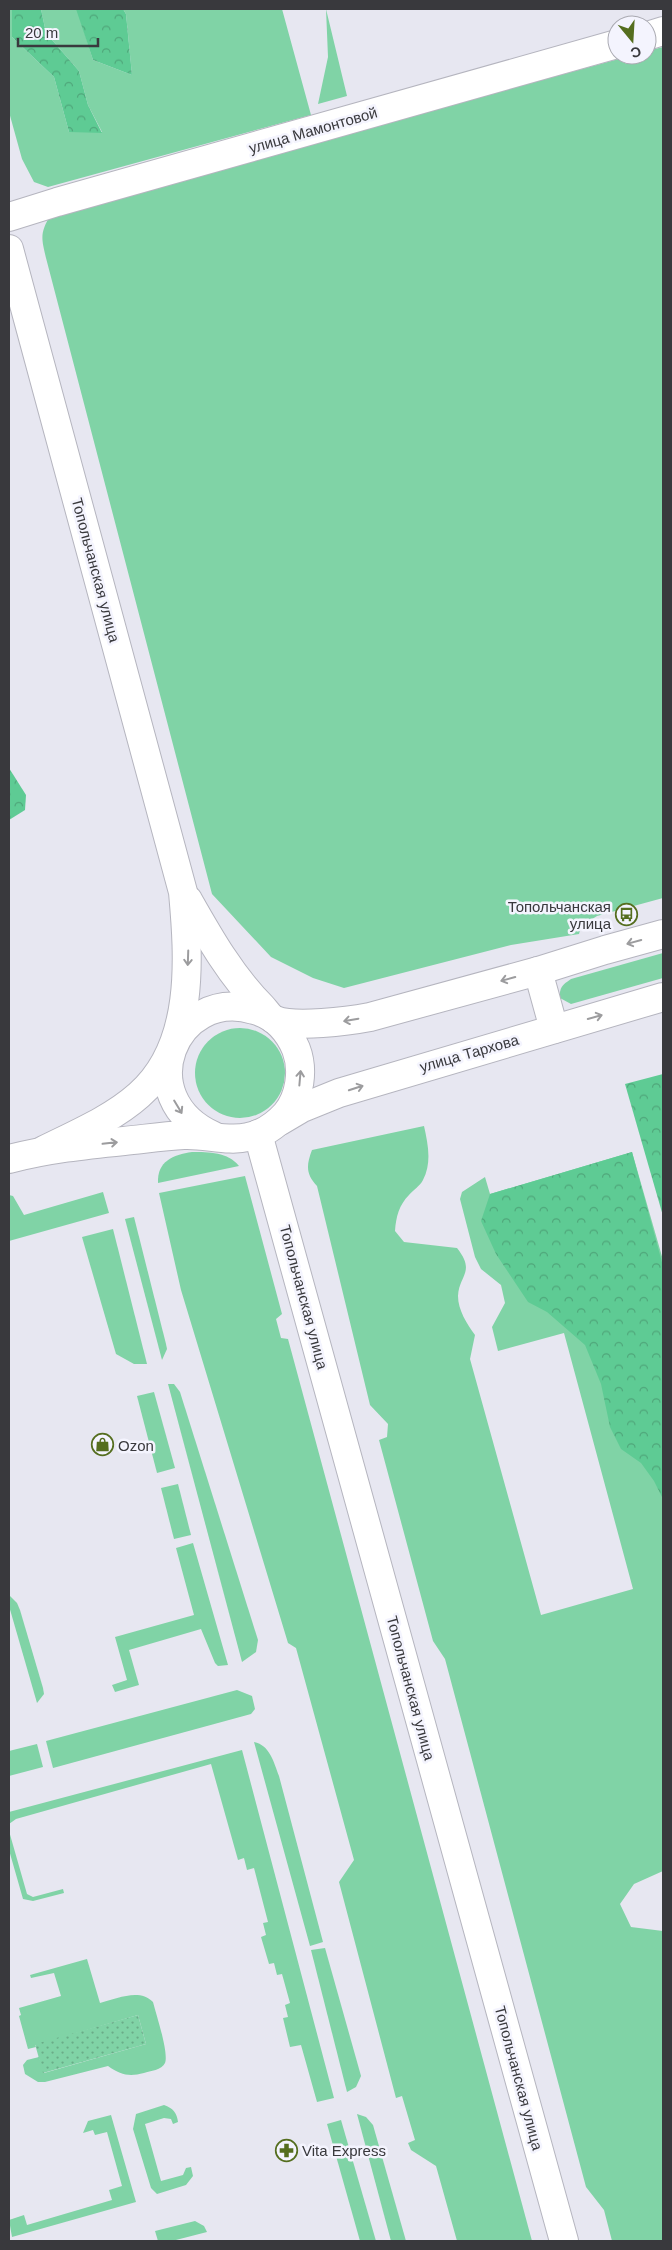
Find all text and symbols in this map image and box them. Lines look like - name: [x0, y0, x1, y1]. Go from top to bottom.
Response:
- scale bar: [18, 15, 98, 47]
- north arrow: [607, 15, 657, 65]
- text: 20 m: [25, 24, 58, 41]
- text: С: [629, 43, 643, 62]
- street label: улица Мамонтовой: [247, 104, 379, 156]
- street label: Топольчанская улица: [69, 496, 124, 645]
- place label: Топольчанская улица: [508, 898, 612, 932]
- bus stop icon: Топольчанская улица: [615, 903, 639, 927]
- one-way arrow: [627, 938, 643, 947]
- one-way arrow: [183, 950, 192, 966]
- one-way arrow: [501, 975, 517, 985]
- one-way arrow: [587, 1012, 603, 1021]
- one-way arrow: [344, 1016, 360, 1026]
- street label: улица Тархова: [418, 1031, 521, 1075]
- one-way arrow: [295, 1070, 304, 1086]
- one-way arrow: [347, 1082, 363, 1092]
- one-way arrow: [174, 1099, 184, 1113]
- one-way arrow: [101, 1138, 117, 1147]
- street label: Топольчанская улица: [277, 1223, 332, 1372]
- shop icon: Ozon: [90, 1433, 114, 1457]
- place label: Ozon: [118, 1437, 154, 1454]
- street label: Топольчанская улица: [384, 1614, 439, 1763]
- street label: Топольчанская улица: [492, 2004, 547, 2153]
- pharmacy icon: Vita Express: [274, 2138, 298, 2162]
- place label: Vita Express: [302, 2142, 386, 2159]

